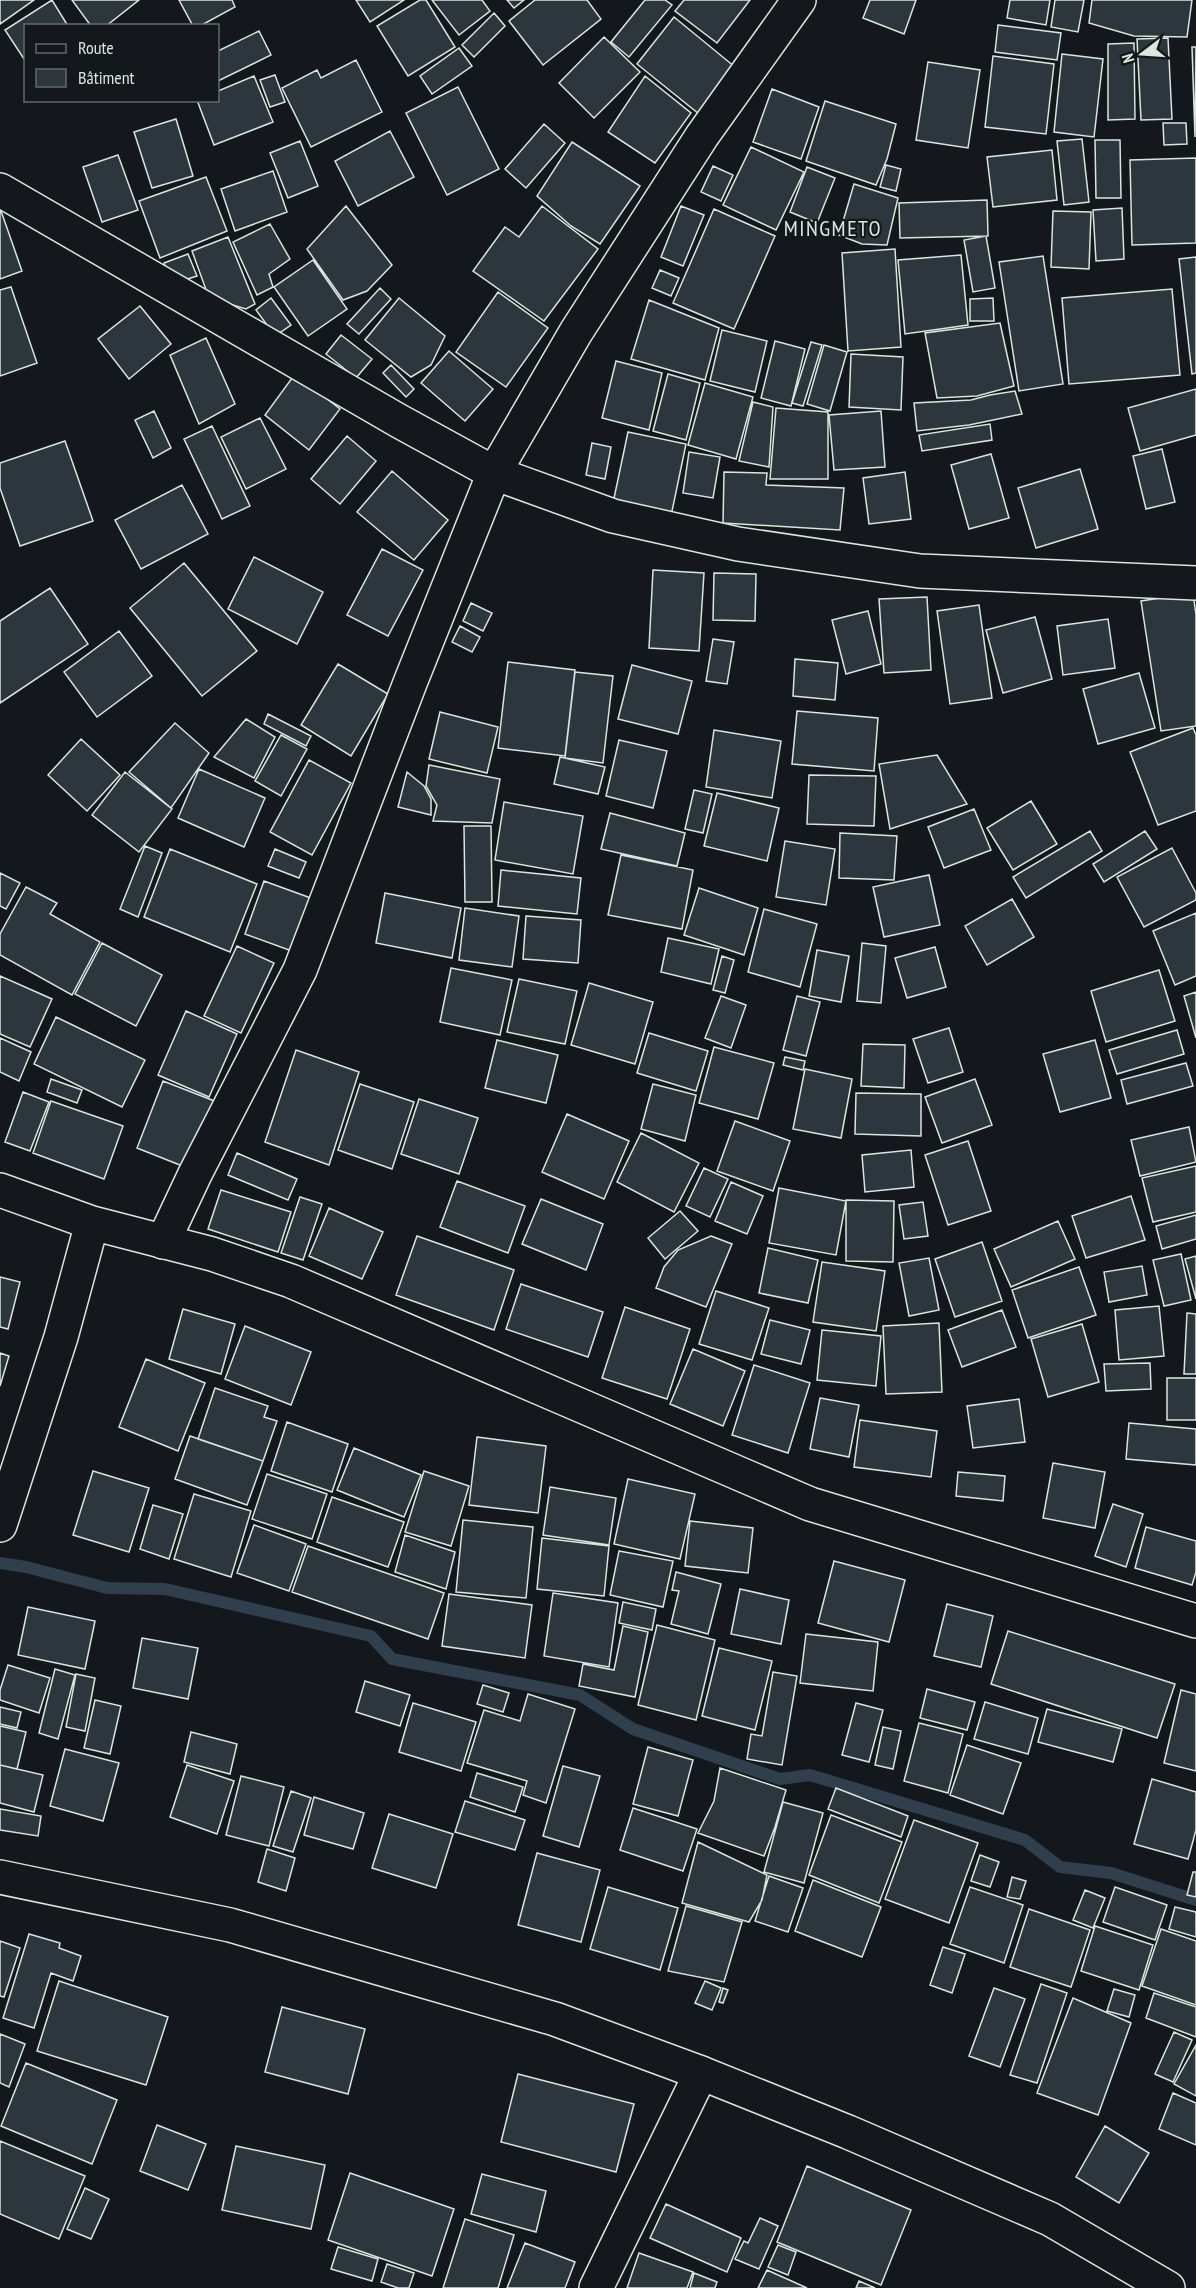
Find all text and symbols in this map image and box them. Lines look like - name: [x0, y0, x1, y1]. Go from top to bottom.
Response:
- legend: [24, 24, 219, 102]
- north arrow: [1112, 24, 1172, 84]
- text: Route: [78, 36, 114, 59]
- text: N: [1117, 51, 1138, 65]
- text: Bâtiment: [78, 66, 135, 89]
- district label: MINGMETO: [784, 214, 882, 242]

